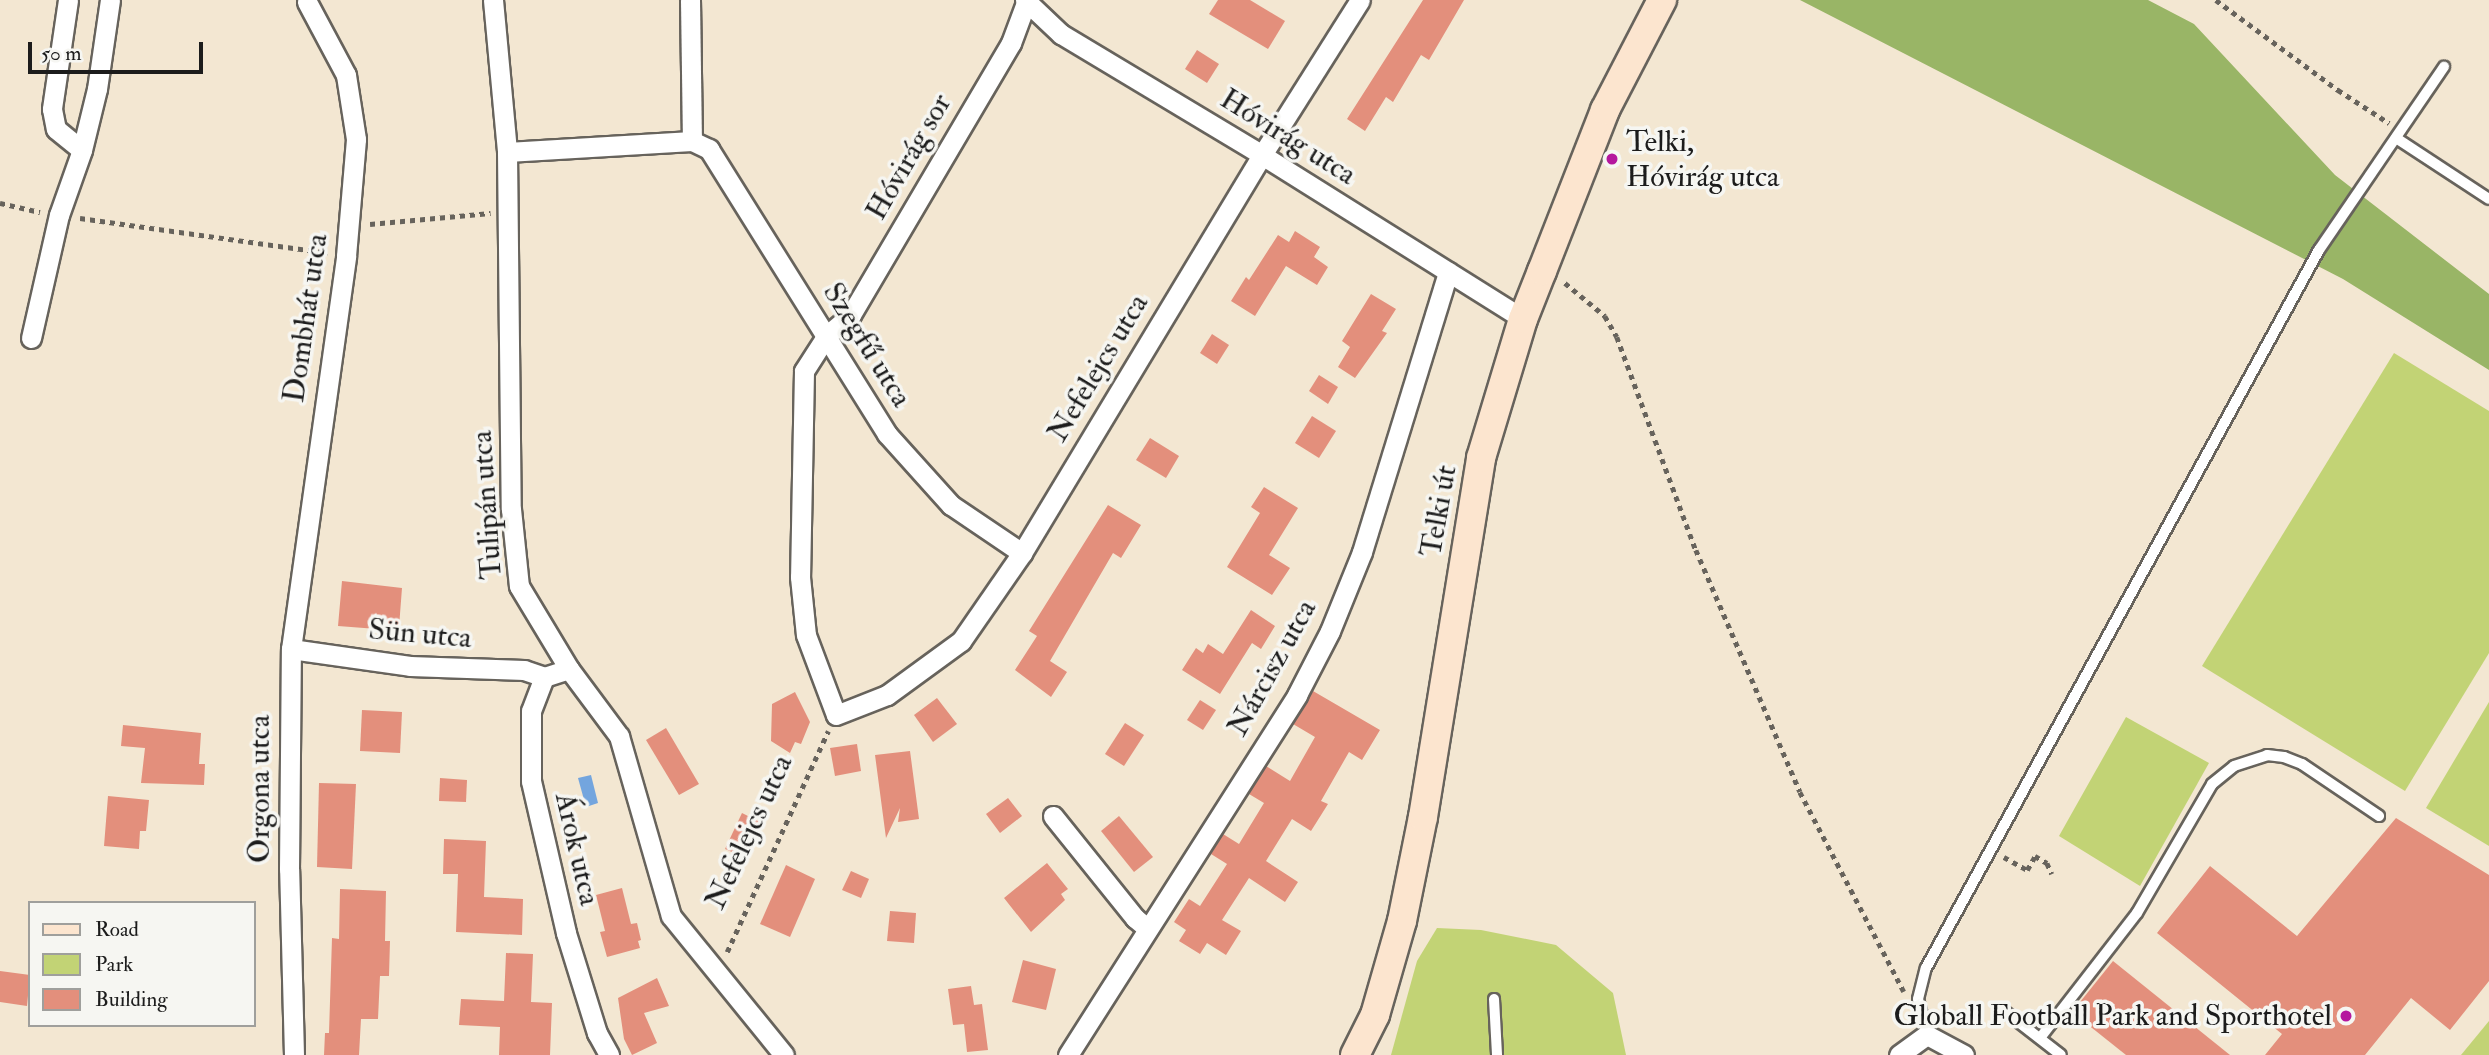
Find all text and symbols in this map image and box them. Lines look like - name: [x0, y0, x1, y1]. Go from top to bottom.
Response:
- scale bar: [32, 28, 206, 72]
- text: 50 m: [41, 40, 82, 67]
- street label: Hóvirág utca: [1213, 81, 1363, 193]
- street label: Hóvirág sor: [858, 87, 960, 227]
- place label: Telki, Hóvirág utca: [1626, 124, 1779, 194]
- marker: Telki, Hóvirág utca: [1604, 151, 1620, 167]
- street label: Dombhát utca: [276, 231, 336, 405]
- street label: Szegfű utca: [815, 276, 919, 414]
- street label: Nefelejcs utca: [1040, 288, 1156, 448]
- street label: Tulipán utca: [464, 429, 510, 581]
- street label: Telki út: [1413, 462, 1465, 560]
- street label: Nárcisz utca: [1220, 594, 1324, 742]
- street label: Sün utca: [367, 612, 473, 656]
- street label: Orgona utca: [242, 715, 278, 863]
- street label: Nefelejcs utca: [698, 749, 800, 915]
- street label: Árok utca: [547, 789, 607, 909]
- legend: [28, 901, 256, 1027]
- text: Road: [95, 916, 139, 943]
- text: Park: [95, 951, 133, 978]
- text: Building: [95, 986, 168, 1013]
- place label: Globall Football Park and Sporthotel: [1894, 998, 2332, 1034]
- marker: Globall Football Park and Sporthotel: [2338, 1008, 2354, 1024]

